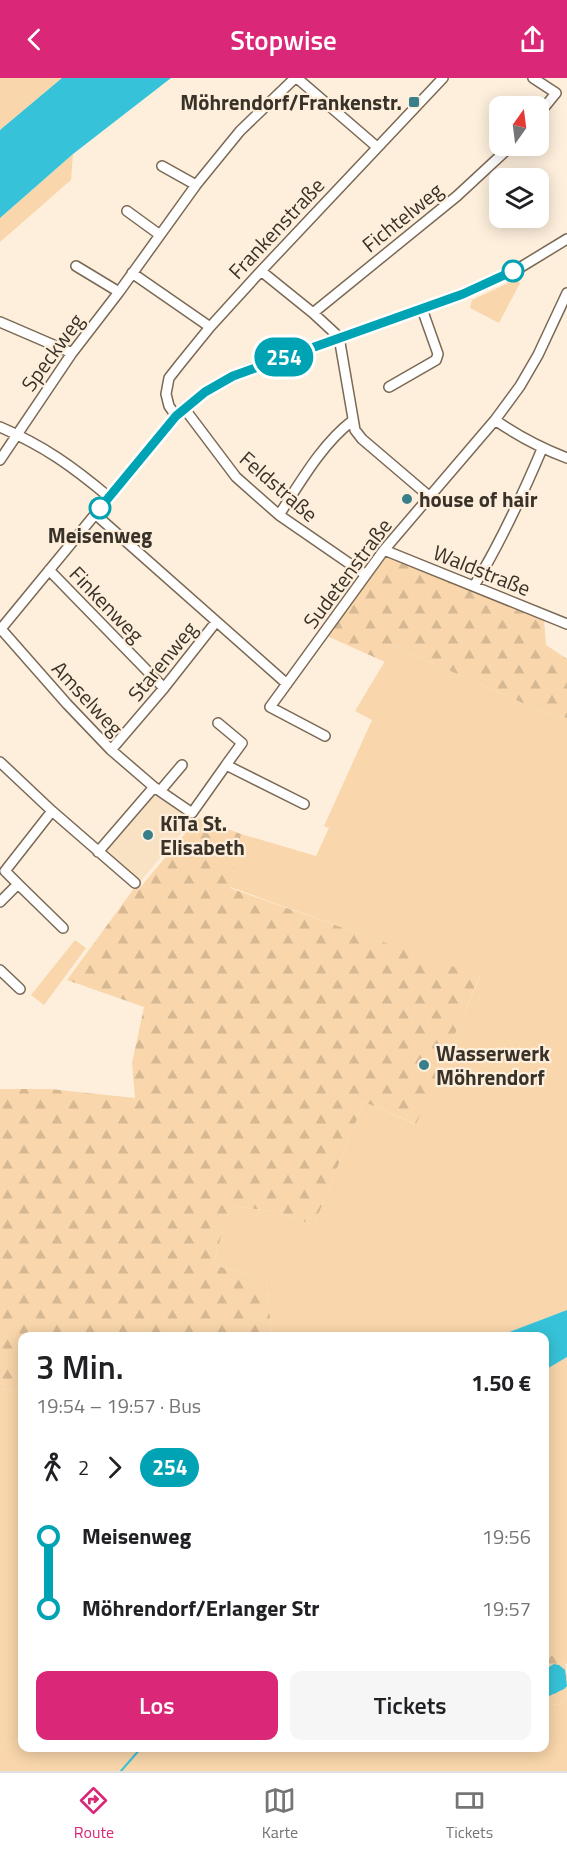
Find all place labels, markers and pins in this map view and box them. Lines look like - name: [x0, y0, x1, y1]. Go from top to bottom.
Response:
- place label: Möhrendorf/Frankenstr.: [180, 86, 402, 118]
- marker: Möhrendorf/Frankenstr.: [407, 95, 421, 109]
- unlabelled marker: [502, 260, 524, 282]
- place label: house of hair: [419, 483, 538, 515]
- marker: house of hair: [400, 492, 414, 506]
- marker: Meisenweg: [89, 497, 111, 519]
- place label: Meisenweg: [48, 519, 152, 551]
- place label: KiTa St. Elisabeth: [160, 807, 245, 863]
- marker: KiTa St. Elisabeth: [141, 828, 155, 842]
- place label: Wasserwerk Möhrendorf: [436, 1037, 550, 1093]
- marker: Wasserwerk Möhrendorf: [417, 1058, 431, 1072]

